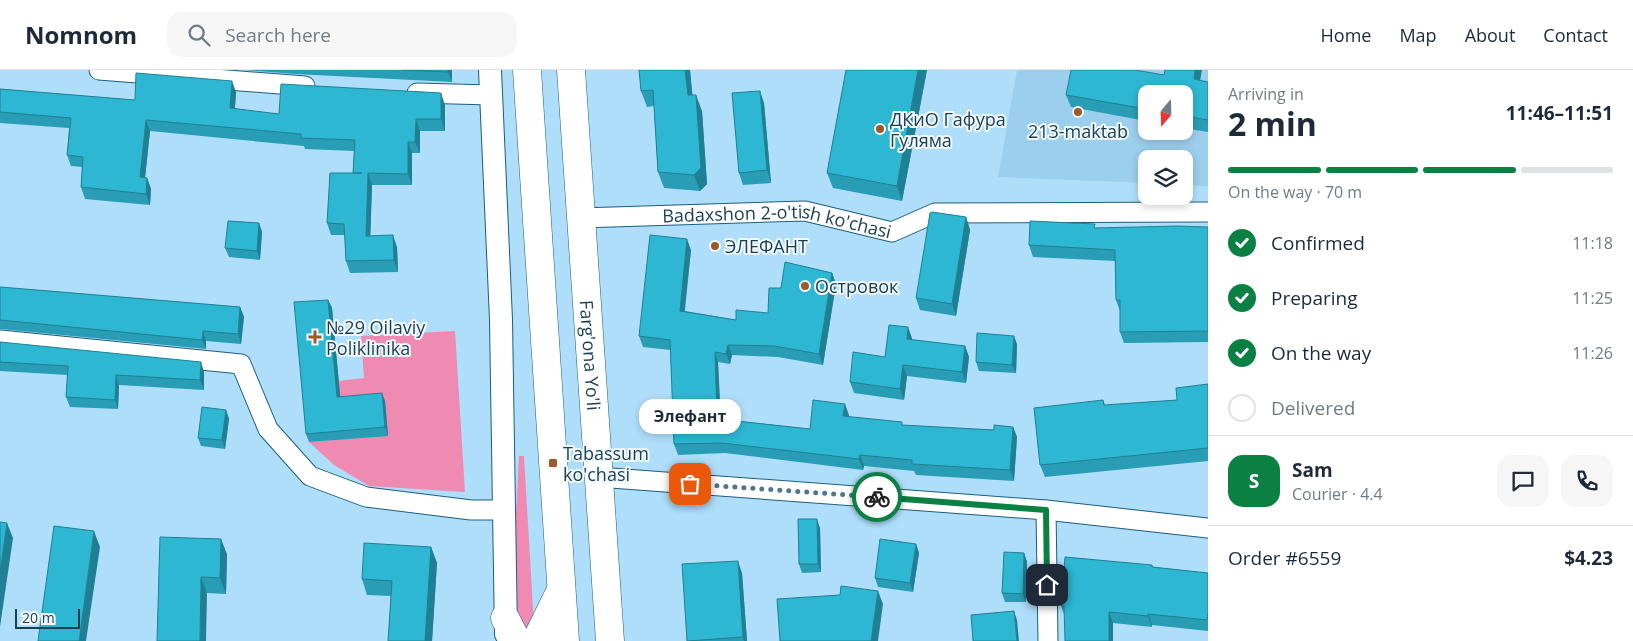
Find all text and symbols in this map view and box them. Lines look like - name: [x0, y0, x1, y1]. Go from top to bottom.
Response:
- search box: [167, 12, 517, 57]
- text: Nomnom: [25, 18, 137, 51]
- icon: search: [185, 21, 213, 49]
- text: Search here: [225, 22, 331, 48]
- text: Home: [1321, 23, 1371, 47]
- text: Map: [1399, 23, 1437, 47]
- text: About: [1465, 23, 1515, 47]
- text: Contact: [1543, 23, 1608, 47]
- text: Arriving in: [1228, 83, 1304, 105]
- north arrow: [1138, 85, 1192, 140]
- map controls: [1138, 85, 1193, 205]
- text: 11:46–11:51: [1506, 100, 1613, 126]
- text: 2 min: [1228, 102, 1317, 145]
- marker: 213-maktab: [1072, 106, 1084, 118]
- place label: ДКиО Гафура Гуляма: [890, 107, 1006, 152]
- place label: 213-maktab: [1028, 119, 1128, 143]
- marker: ДКиО Гафура Гуляма: [874, 123, 886, 135]
- button: layers: [1138, 150, 1193, 205]
- text: On the way · 70 m: [1228, 181, 1362, 203]
- street label: Badaxshon 2-o'tish ko'chasi: [662, 199, 894, 243]
- icon: check: [1228, 229, 1256, 257]
- text: Confirmed: [1271, 230, 1365, 256]
- text: 11:18: [1572, 232, 1613, 254]
- place label: ЭЛЕФАНТ: [725, 234, 808, 258]
- marker: ЭЛЕФАНТ: [709, 240, 721, 252]
- place label: Островок: [815, 274, 899, 298]
- marker: Островок: [799, 280, 811, 292]
- icon: check: [1228, 284, 1256, 312]
- text: Preparing: [1271, 285, 1358, 311]
- text: 11:25: [1572, 287, 1613, 309]
- street label: Farg'ona Yo'li: [575, 299, 606, 411]
- place label: №29 Oilaviy Poliklinika: [326, 315, 426, 360]
- marker: №29 Oilaviy Poliklinika: [308, 330, 322, 344]
- icon: check: [1228, 339, 1256, 367]
- text: On the way: [1271, 340, 1371, 366]
- text: 11:26: [1572, 342, 1613, 364]
- text: Delivered: [1271, 395, 1355, 421]
- callout: Элефант: [639, 399, 741, 434]
- text: Элефант: [654, 405, 726, 427]
- place label: Tabassum ko'chasi: [563, 441, 649, 486]
- button: chat: [1497, 455, 1549, 507]
- button: phone: [1561, 455, 1613, 507]
- marker: Tabassum ko'chasi: [547, 457, 559, 469]
- text: Sam: [1292, 457, 1333, 483]
- pin: [669, 463, 711, 505]
- text: S: [1249, 468, 1259, 494]
- icon: bag: [676, 470, 704, 498]
- courier: [852, 472, 902, 522]
- icon: bike: [863, 483, 891, 511]
- text: Courier · 4.4: [1292, 483, 1383, 505]
- text: Order #6559: [1228, 545, 1341, 571]
- text: $4.23: [1564, 545, 1613, 571]
- pin: [1026, 564, 1068, 606]
- icon: home: [1033, 571, 1061, 599]
- scale bar: [15, 606, 80, 629]
- text: 20 m: [22, 608, 55, 627]

